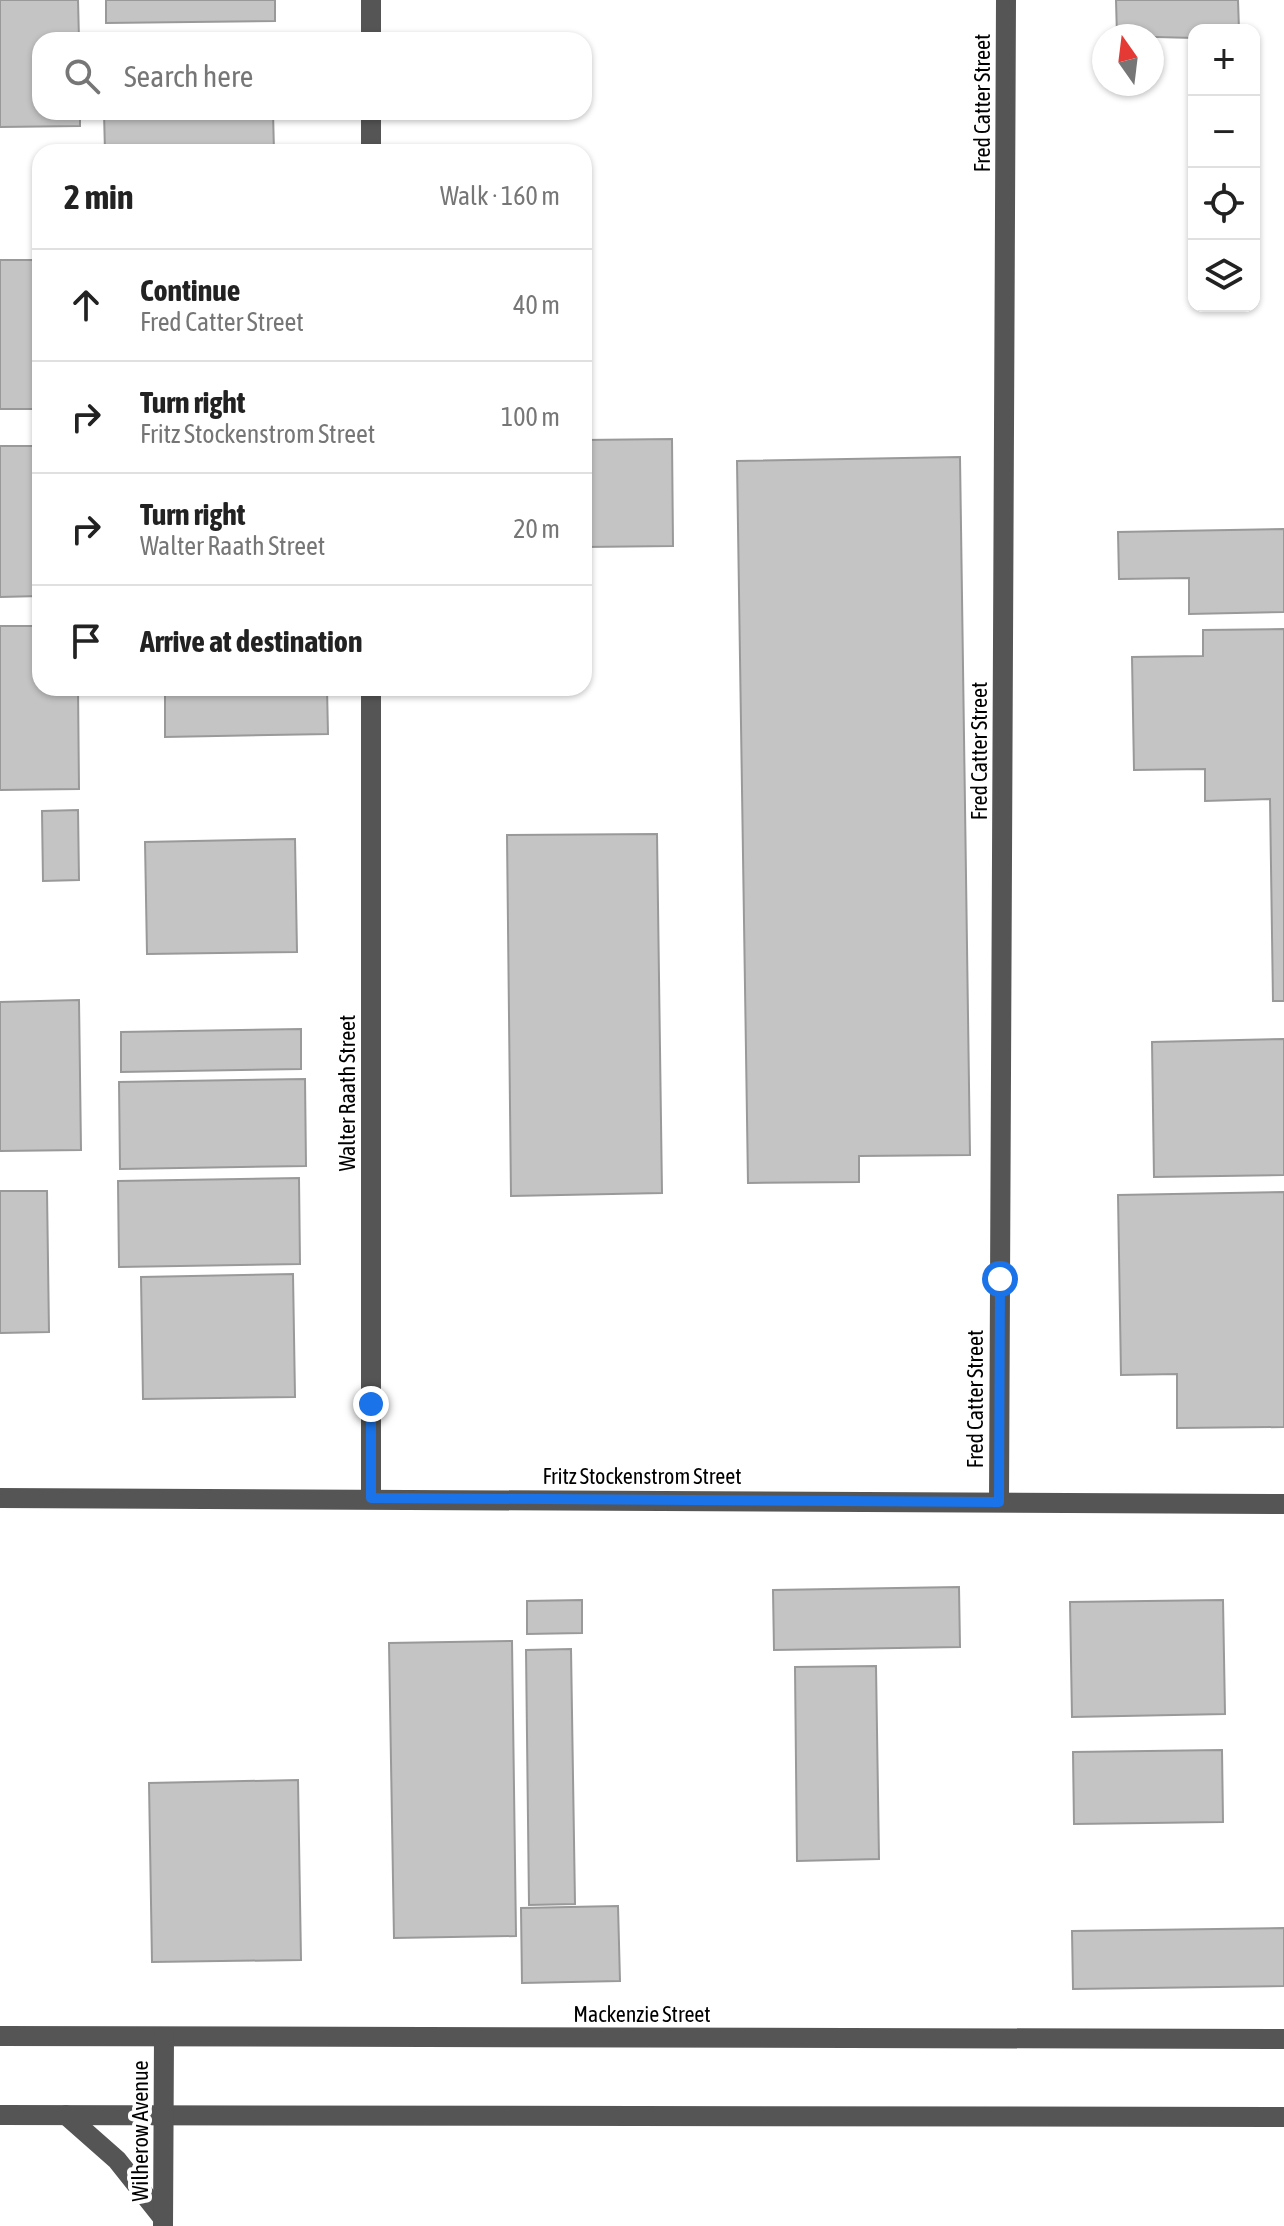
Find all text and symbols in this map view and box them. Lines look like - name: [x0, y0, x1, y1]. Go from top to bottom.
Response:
- north arrow: [1092, 24, 1164, 96]
- map controls: [1188, 24, 1260, 312]
- button: +: [1188, 24, 1260, 96]
- search box: [32, 32, 592, 120]
- street label: Fred Catter Street: [969, 34, 995, 172]
- icon: search: [60, 54, 104, 98]
- text: Search here: [124, 59, 253, 93]
- button: −: [1188, 96, 1260, 168]
- button: locate: [1188, 168, 1260, 240]
- text: 2 min: [64, 177, 133, 216]
- text: Walk · 160 m: [440, 181, 560, 211]
- button: layers: [1188, 240, 1260, 312]
- text: Continue: [140, 273, 240, 307]
- icon: ahead: [64, 283, 108, 327]
- text: 40 m: [513, 290, 560, 320]
- text: Fred Catter Street: [140, 307, 304, 337]
- text: Turn right: [140, 385, 246, 419]
- icon: right: [64, 395, 108, 439]
- text: 100 m: [501, 402, 560, 432]
- text: Fritz Stockenstrom Street: [140, 419, 375, 449]
- text: Turn right: [140, 497, 246, 531]
- icon: right: [64, 507, 108, 551]
- text: 20 m: [513, 514, 560, 544]
- text: Walter Raath Street: [140, 531, 325, 561]
- icon: arrive: [64, 619, 108, 663]
- text: Arrive at destination: [140, 624, 362, 658]
- street label: Fred Catter Street: [966, 682, 992, 820]
- street label: Walter Raath Street: [334, 1015, 360, 1171]
- route start: [982, 1261, 1018, 1297]
- street label: Fred Catter Street: [962, 1330, 988, 1468]
- route end: [353, 1386, 389, 1422]
- street label: Fritz Stockenstrom Street: [542, 1463, 742, 1489]
- street label: Mackenzie Street: [573, 2001, 711, 2027]
- street label: Wilherow Avenue: [127, 2060, 153, 2202]

